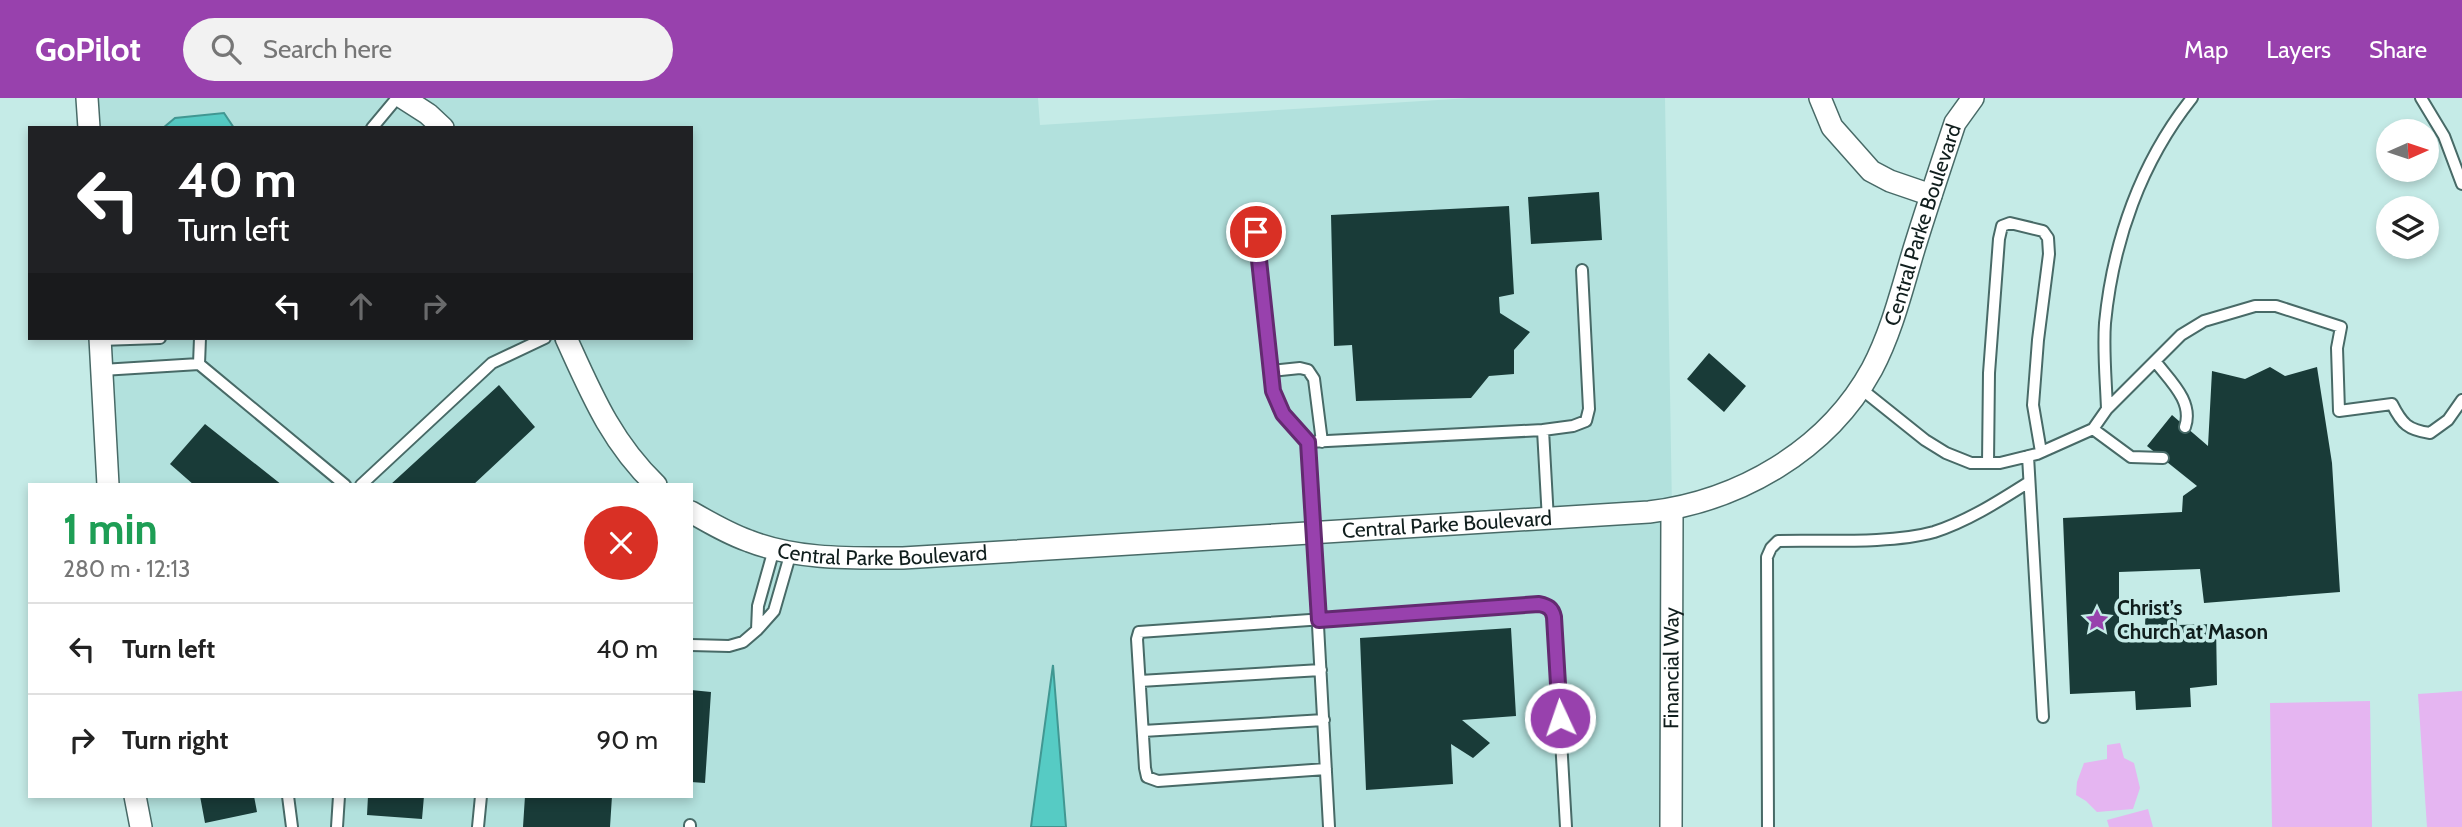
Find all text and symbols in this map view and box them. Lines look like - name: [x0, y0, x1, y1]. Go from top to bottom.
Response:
- search box: [183, 18, 673, 81]
- text: GoPilot: [35, 29, 141, 69]
- icon: search: [207, 30, 245, 68]
- text: Search here: [263, 33, 392, 65]
- text: Map: [2184, 35, 2228, 64]
- text: Layers: [2266, 35, 2331, 64]
- text: Share: [2369, 35, 2427, 64]
- north arrow: [2376, 119, 2440, 182]
- map controls: [2376, 119, 2439, 259]
- street label: Central Parke Boulevard: [1879, 121, 1966, 329]
- text: 40 m: [178, 150, 297, 209]
- icon: left: [63, 154, 154, 245]
- button: layers: [2376, 196, 2439, 259]
- pin: [1226, 202, 1286, 262]
- text: Turn left: [178, 210, 289, 249]
- icon: arrive: [1237, 213, 1275, 251]
- icon: left: [269, 287, 307, 325]
- icon: ahead: [342, 287, 380, 325]
- icon: right: [415, 287, 453, 325]
- text: 1 min: [63, 503, 158, 555]
- street label: Central Parke Boulevard: [1341, 505, 1553, 543]
- button: close: [584, 506, 658, 580]
- street label: Central Parke Boulevard: [775, 537, 988, 570]
- text: 280 m · 12:13: [63, 555, 191, 583]
- place label: Christ’s Church at Mason: [2117, 595, 2268, 644]
- place icon: Christ’s Church at Mason: [2083, 606, 2111, 634]
- street label: Financial Way: [1658, 607, 1684, 729]
- icon: left: [63, 630, 101, 668]
- text: Turn left: [122, 633, 215, 665]
- text: 40 m: [596, 633, 658, 665]
- position arrow: [1523, 681, 1597, 755]
- icon: right: [63, 721, 101, 759]
- text: Turn right: [122, 724, 228, 756]
- text: 90 m: [596, 724, 658, 756]

